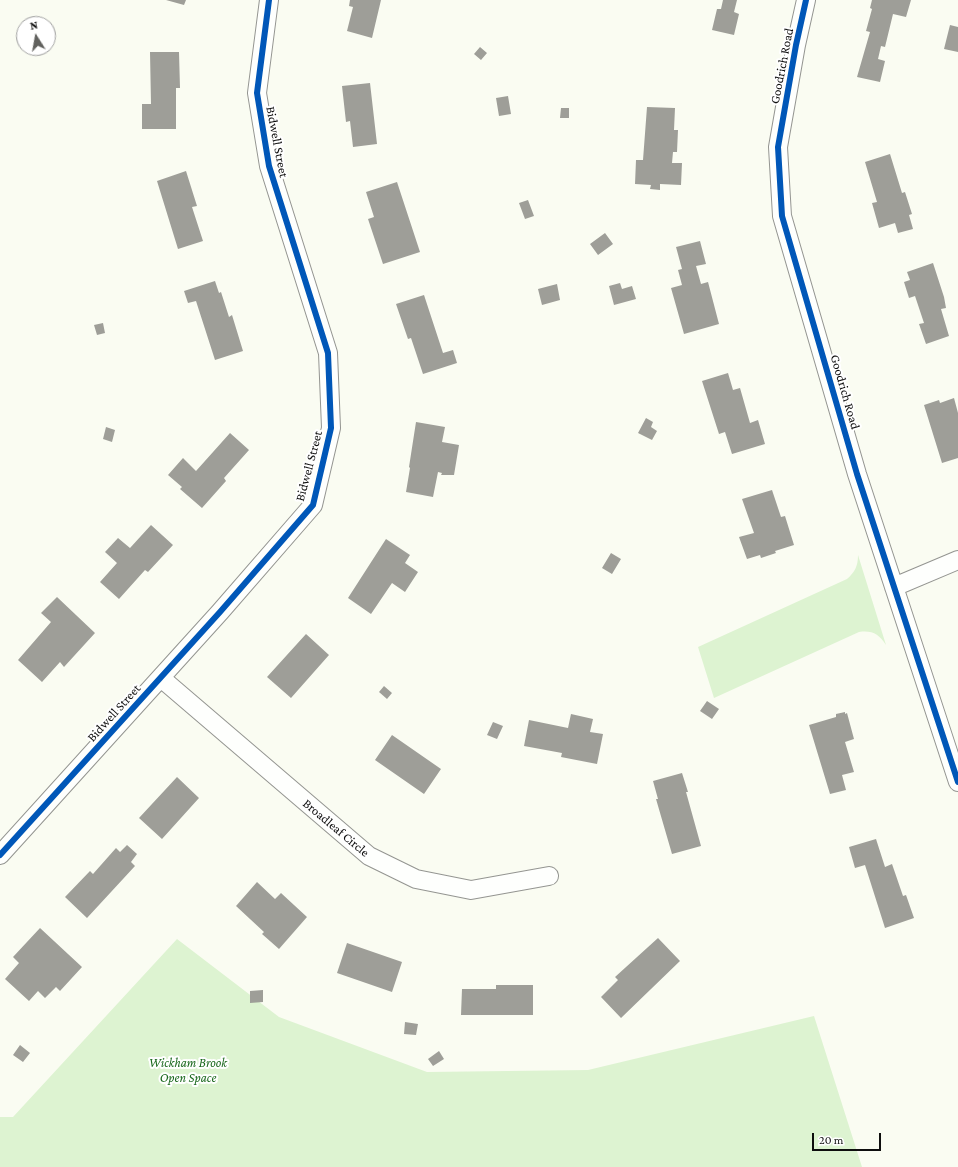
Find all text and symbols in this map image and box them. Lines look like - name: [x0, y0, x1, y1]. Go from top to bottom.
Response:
- north arrow: [16, 16, 56, 56]
- text: N: [29, 19, 39, 32]
- street label: Goodrich Road: [767, 27, 797, 105]
- street label: Bidwell Street: [262, 105, 292, 179]
- street label: Goodrich Road: [827, 353, 863, 431]
- street label: Bidwell Street: [292, 429, 326, 503]
- street label: Bidwell Street: [84, 681, 144, 745]
- street label: Broadleaf Circle: [300, 796, 372, 860]
- park label: Wickham Brook Open Space: [149, 1055, 227, 1086]
- scale bar: [814, 1125, 883, 1151]
- text: 20 m: [819, 1133, 843, 1147]

